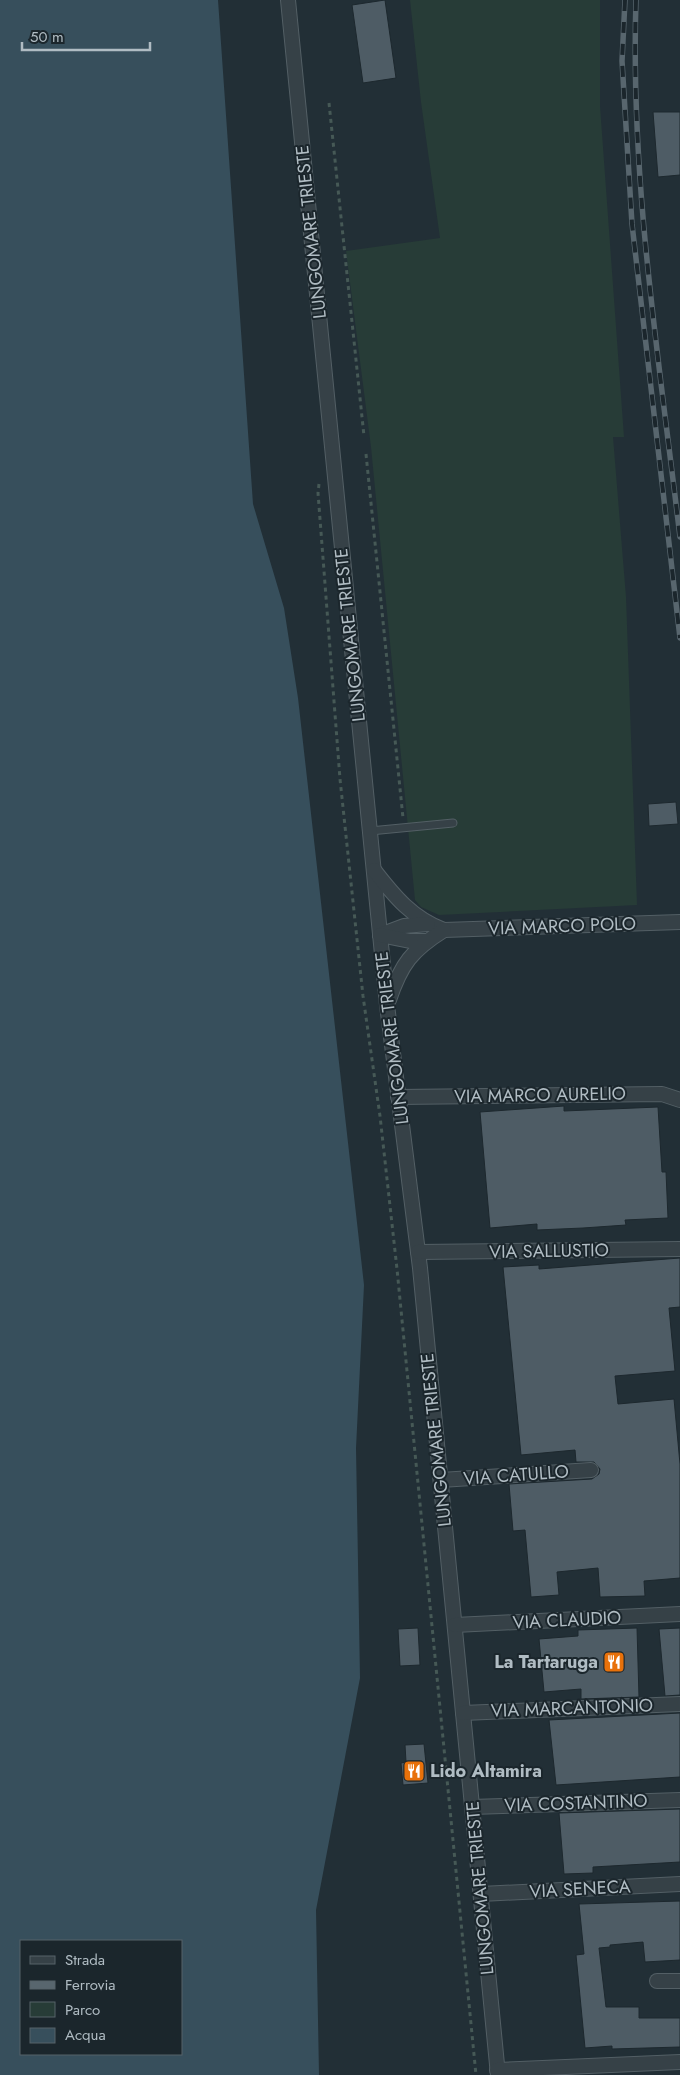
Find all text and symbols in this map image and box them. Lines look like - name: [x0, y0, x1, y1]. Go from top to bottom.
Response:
- scale bar: [22, 20, 150, 52]
- text: 50 m: [30, 26, 64, 48]
- street label: LUNGOMARE TRIESTE: [289, 144, 333, 320]
- street label: LUNGOMARE TRIESTE: [328, 547, 372, 723]
- street label: VIA MARCO POLO: [488, 910, 636, 942]
- street label: LUNGOMARE TRIESTE: [368, 950, 416, 1126]
- street label: VIA MARCO AURELIO: [454, 1081, 626, 1109]
- street label: VIA SALLUSTIO: [489, 1237, 609, 1265]
- street label: LUNGOMARE TRIESTE: [414, 1352, 458, 1528]
- street label: VIA CATULLO: [462, 1458, 570, 1492]
- street label: VIA CLAUDIO: [512, 1604, 622, 1636]
- place label: La Tartaruga: [494, 1649, 598, 1675]
- restaurant icon: La Tartaruga: [602, 1650, 626, 1674]
- street label: VIA MARCANTONIO: [490, 1692, 654, 1724]
- place label: Lido Altamira: [430, 1758, 542, 1784]
- restaurant icon: Lido Altamira: [402, 1759, 426, 1783]
- street label: VIA COSTANTINO: [504, 1788, 648, 1818]
- street label: LUNGOMARE TRIESTE: [459, 1800, 501, 1976]
- street label: VIA SENECA: [529, 1873, 631, 1905]
- legend: [20, 1940, 182, 2055]
- text: Strada: [65, 1949, 105, 1971]
- text: Ferrovia: [65, 1974, 116, 1996]
- text: Parco: [65, 1999, 100, 2021]
- text: Acqua: [65, 2024, 106, 2046]

